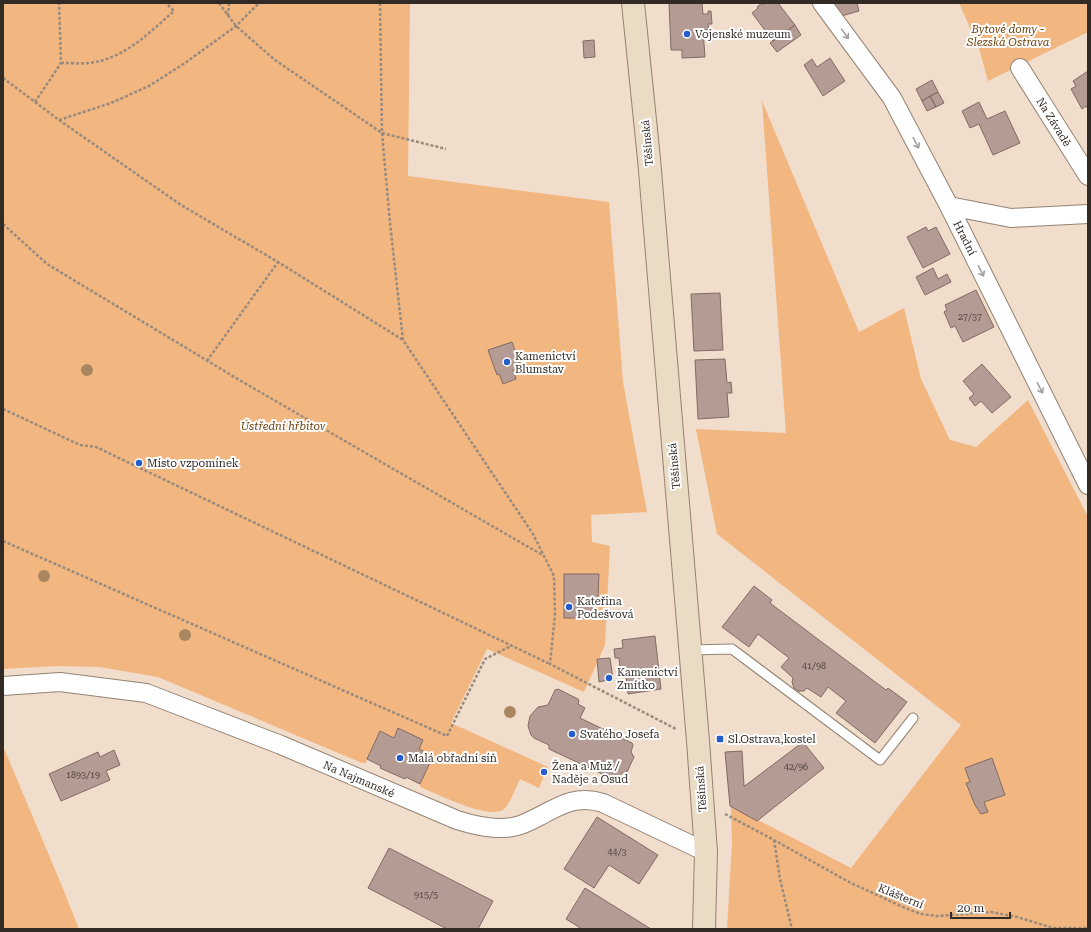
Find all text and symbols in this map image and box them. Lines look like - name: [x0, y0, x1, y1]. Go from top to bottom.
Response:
- park label: Bytové domy - Slezská Ostrava: [966, 23, 1050, 49]
- place label: Vojenské muzeum: [695, 28, 791, 41]
- marker: Vojenské muzeum: [682, 29, 692, 39]
- one-way arrow: [841, 29, 849, 40]
- street label: Na Závadě: [1033, 95, 1074, 149]
- street label: Těšínská: [639, 119, 656, 167]
- one-way arrow: [912, 137, 920, 149]
- street label: Hradní: [950, 219, 979, 258]
- one-way arrow: [978, 265, 986, 277]
- house number: 27/37: [958, 312, 982, 322]
- place label: Kamenictví Blumstav: [515, 350, 576, 376]
- marker: Kamenictví Blumstav: [502, 357, 512, 367]
- one-way arrow: [1036, 381, 1044, 393]
- park label: Ústřední hřbitov: [241, 419, 326, 433]
- street label: Těšínská: [666, 442, 683, 490]
- place label: Místo vzpomínek: [147, 457, 239, 470]
- marker: Místo vzpomínek: [134, 458, 144, 468]
- place label: Kateřina Podešvová: [577, 595, 634, 621]
- marker: Kateřina Podešvová: [564, 602, 574, 612]
- house number: 41/98: [802, 661, 826, 671]
- place label: Kamenictví Zmítko: [617, 666, 678, 692]
- marker: Kamenictví Zmítko: [604, 673, 614, 683]
- place label: Svatého Josefa: [580, 728, 659, 741]
- marker: Svatého Josefa: [567, 729, 577, 739]
- place label: Sl.Ostrava,kostel: [728, 733, 816, 746]
- marker: Sl.Ostrava,kostel: [715, 734, 725, 744]
- place label: Malá obřadní síň: [408, 752, 497, 765]
- marker: Malá obřadní síň: [395, 753, 405, 763]
- street label: Na Najmanské: [321, 759, 396, 800]
- place label: Žena a Muž / Naděje a Osud: [552, 759, 628, 786]
- house number: 42/96: [784, 762, 808, 772]
- street label: Těšínská: [693, 765, 710, 813]
- marker: Žena a Muž / Naděje a Osud: [539, 767, 549, 777]
- house number: 1893/19: [66, 770, 100, 780]
- house number: 44/3: [608, 847, 626, 857]
- street label: Klášterní: [876, 881, 926, 912]
- house number: 915/5: [414, 890, 438, 900]
- scale bar: [951, 894, 1010, 920]
- text: 20 m: [957, 901, 984, 915]

